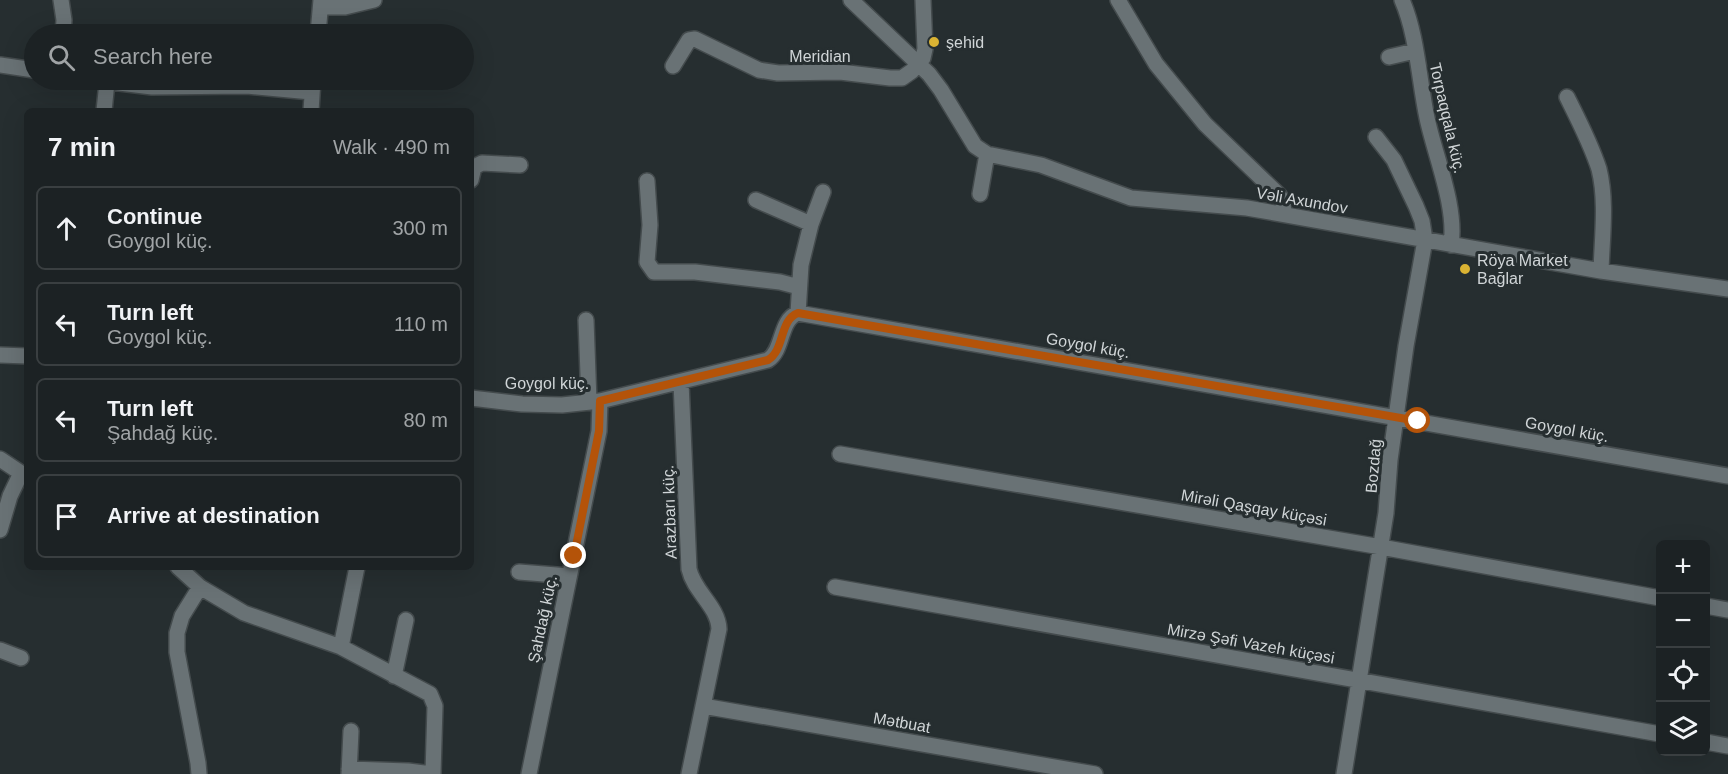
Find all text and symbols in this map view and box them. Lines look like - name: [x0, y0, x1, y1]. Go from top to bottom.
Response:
- search box: [24, 24, 474, 90]
- place label: şehid: [946, 34, 984, 51]
- marker: şehid: [927, 35, 941, 49]
- icon: search: [45, 41, 78, 74]
- text: Search here: [93, 44, 213, 69]
- street label: Meridian: [789, 48, 851, 65]
- street label: Torpaqqala küç.: [1427, 61, 1469, 175]
- text: 7 min: [48, 132, 116, 162]
- text: Walk · 490 m: [333, 136, 450, 158]
- street label: Vəli Axundov: [1255, 184, 1349, 217]
- text: Continue: [107, 204, 202, 229]
- icon: ahead: [50, 212, 83, 245]
- text: 300 m: [392, 217, 448, 239]
- text: Goygol küç.: [107, 230, 213, 252]
- place label: Röya Market Bağlar: [1477, 252, 1568, 287]
- marker: Röya Market Bağlar: [1458, 262, 1472, 276]
- text: Turn left: [107, 300, 193, 325]
- icon: left: [50, 308, 83, 341]
- text: 110 m: [394, 313, 448, 335]
- text: Goygol küç.: [107, 326, 213, 348]
- street label: Goygol küç.: [1045, 330, 1131, 361]
- street label: Goygol küç.: [505, 375, 589, 392]
- text: Turn left: [107, 396, 193, 421]
- icon: left: [50, 404, 83, 437]
- route start: [1404, 407, 1430, 433]
- text: 80 m: [404, 409, 448, 431]
- street label: Goygol küç.: [1524, 414, 1610, 445]
- text: Şahdağ küç.: [107, 422, 218, 444]
- street label: Bozdağ: [1363, 438, 1384, 494]
- street label: Arazbarı küç.: [659, 465, 680, 559]
- street label: Mirəli Qaşqay küçəsi: [1180, 486, 1328, 529]
- icon: arrive: [50, 500, 83, 533]
- text: Arrive at destination: [107, 503, 320, 528]
- map controls: [1656, 540, 1710, 756]
- button: +: [1656, 540, 1710, 594]
- route end: [560, 542, 586, 568]
- street label: Şahdağ küç.: [525, 574, 560, 664]
- button: −: [1656, 594, 1710, 648]
- street label: Mirzə Şəfi Vazeh küçəsi: [1166, 620, 1336, 667]
- button: locate: [1656, 648, 1710, 702]
- button: layers: [1656, 702, 1710, 756]
- street label: Mətbuat: [872, 709, 932, 736]

